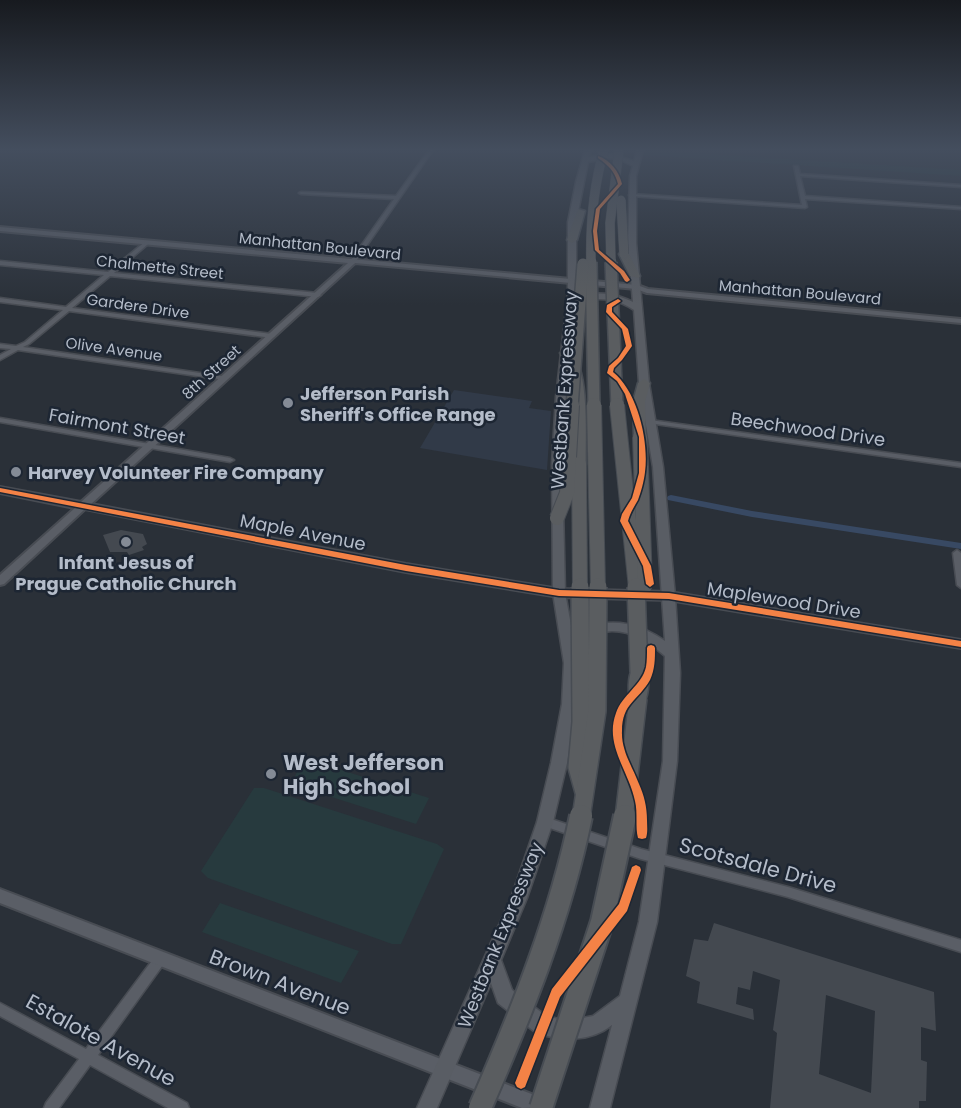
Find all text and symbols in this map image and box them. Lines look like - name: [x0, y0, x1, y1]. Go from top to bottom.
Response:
- street label: Manhattan Boulevard: [238, 227, 402, 265]
- street label: Chalmette Street: [95, 250, 225, 284]
- street label: Manhattan Boulevard: [718, 274, 882, 310]
- street label: Gardere Drive: [85, 288, 191, 324]
- street label: Westbank Expressway: [545, 290, 583, 490]
- street label: Olive Avenue: [64, 332, 164, 366]
- street label: 8th Street: [177, 340, 245, 404]
- place label: Jefferson Parish Sheriff's Office Range: [300, 381, 496, 427]
- marker: Jefferson Parish Sheriff's Office Range: [281, 396, 295, 410]
- street label: Fairmont Street: [47, 402, 187, 450]
- street label: Beechwood Drive: [729, 406, 887, 452]
- place label: Harvey Volunteer Fire Company: [28, 460, 324, 485]
- marker: Harvey Volunteer Fire Company: [9, 465, 23, 479]
- street label: Maple Avenue: [238, 508, 368, 556]
- marker: Infant Jesus of Prague Catholic Church: [119, 535, 133, 549]
- place label: Infant Jesus of Prague Catholic Church: [15, 550, 237, 596]
- street label: Maplewood Drive: [705, 576, 863, 624]
- place label: West Jefferson High School: [283, 748, 444, 801]
- marker: West Jefferson High School: [264, 767, 278, 781]
- street label: Scotsdale Drive: [676, 830, 840, 900]
- street label: Westbank Expressway: [451, 838, 549, 1032]
- street label: Brown Avenue: [205, 942, 355, 1022]
- street label: Estalote Avenue: [21, 987, 181, 1093]

